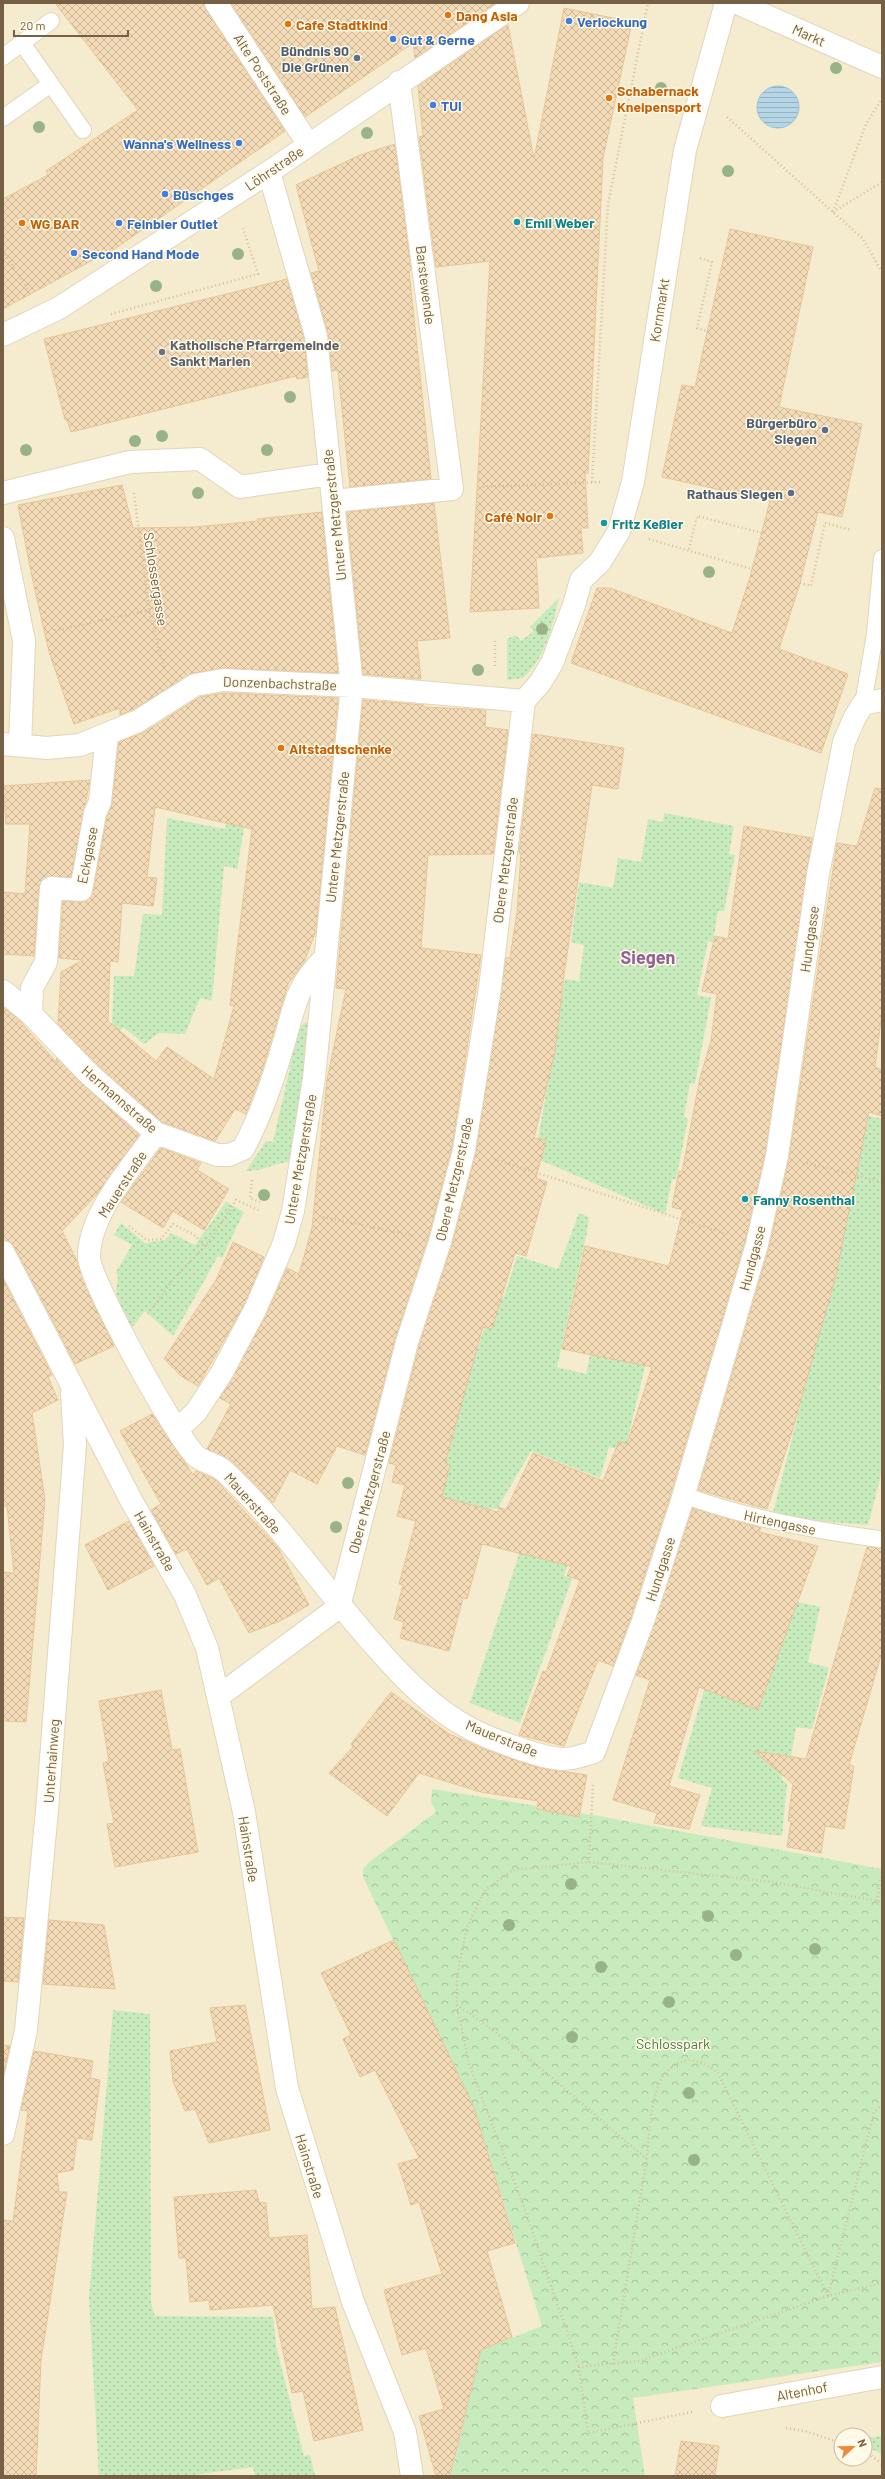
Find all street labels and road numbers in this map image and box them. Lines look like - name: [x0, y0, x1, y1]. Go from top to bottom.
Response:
- street label: Markt: [790, 20, 828, 50]
- street label: Alte Poststraße: [230, 30, 296, 118]
- street label: Löhrstraße: [241, 142, 307, 194]
- street label: Barstewende: [413, 244, 439, 326]
- street label: Kornmarkt: [646, 277, 672, 343]
- street label: Untere Metzgerstraße: [319, 448, 349, 582]
- street label: Schlossergasse: [140, 531, 172, 627]
- street label: Donzenbachstraße: [223, 673, 337, 693]
- street label: Untere Metzgerstraße: [322, 770, 352, 904]
- street label: Obere Metzgerstraße: [489, 796, 521, 924]
- street label: Eckgasse: [73, 825, 101, 885]
- street label: Hundgasse: [796, 905, 822, 973]
- street label: Hermannstraße: [79, 1061, 161, 1137]
- street label: Untere Metzgerstraße: [280, 1092, 320, 1226]
- street label: Obere Metzgerstraße: [431, 1115, 477, 1243]
- street label: Mauerstraße: [94, 1147, 150, 1221]
- street label: Hundgasse: [735, 1223, 769, 1293]
- street label: Obere Metzgerstraße: [344, 1428, 394, 1556]
- street label: Mauerstraße: [221, 1469, 285, 1537]
- street label: Hirtengasse: [742, 1506, 818, 1538]
- street label: Hainstraße: [131, 1508, 179, 1574]
- street label: Hundgasse: [642, 1534, 678, 1604]
- street label: Mauerstraße: [463, 1716, 541, 1760]
- street label: Unterhainweg: [40, 1718, 62, 1804]
- street label: Hainstraße: [235, 1815, 263, 1883]
- street label: Hainstraße: [292, 2132, 328, 2200]
- street label: Altenhof: [775, 2378, 829, 2404]

